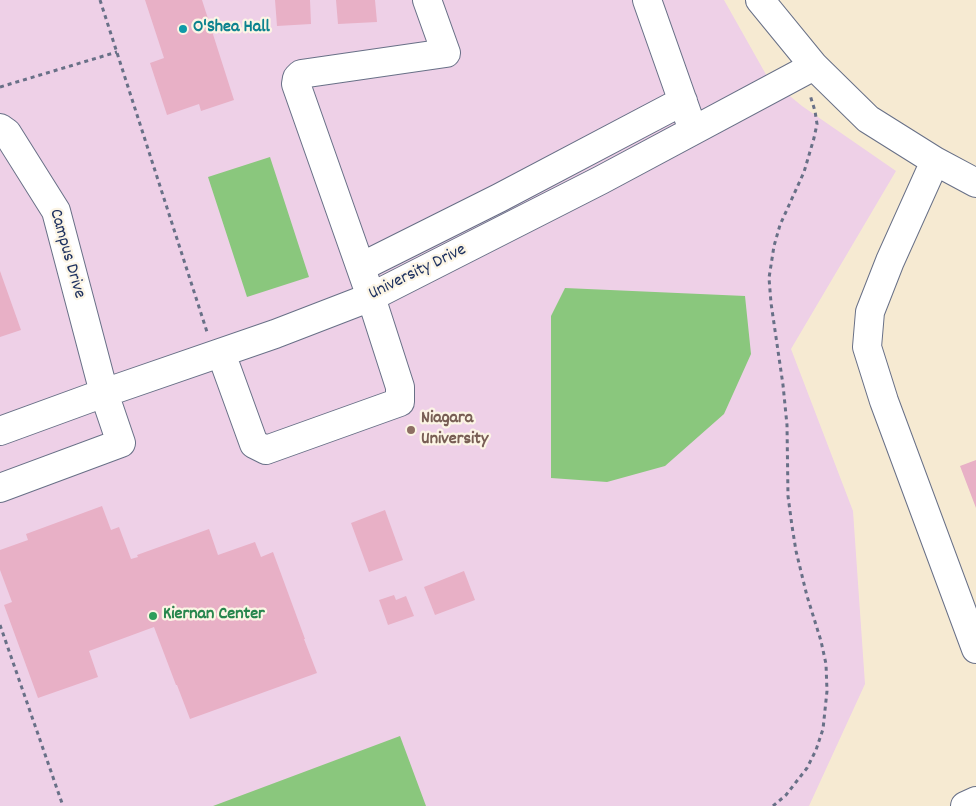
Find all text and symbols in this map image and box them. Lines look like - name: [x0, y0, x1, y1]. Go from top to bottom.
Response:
- place label: O'Shea Hall: [193, 18, 270, 40]
- marker: O'Shea Hall: [177, 23, 189, 35]
- street label: Campus Drive: [43, 207, 89, 301]
- street label: University Drive: [366, 240, 470, 306]
- place label: Niagara University: [421, 409, 488, 452]
- marker: Niagara University: [405, 424, 417, 436]
- place label: Kiernan Center: [163, 605, 265, 627]
- marker: Kiernan Center: [147, 610, 159, 622]

